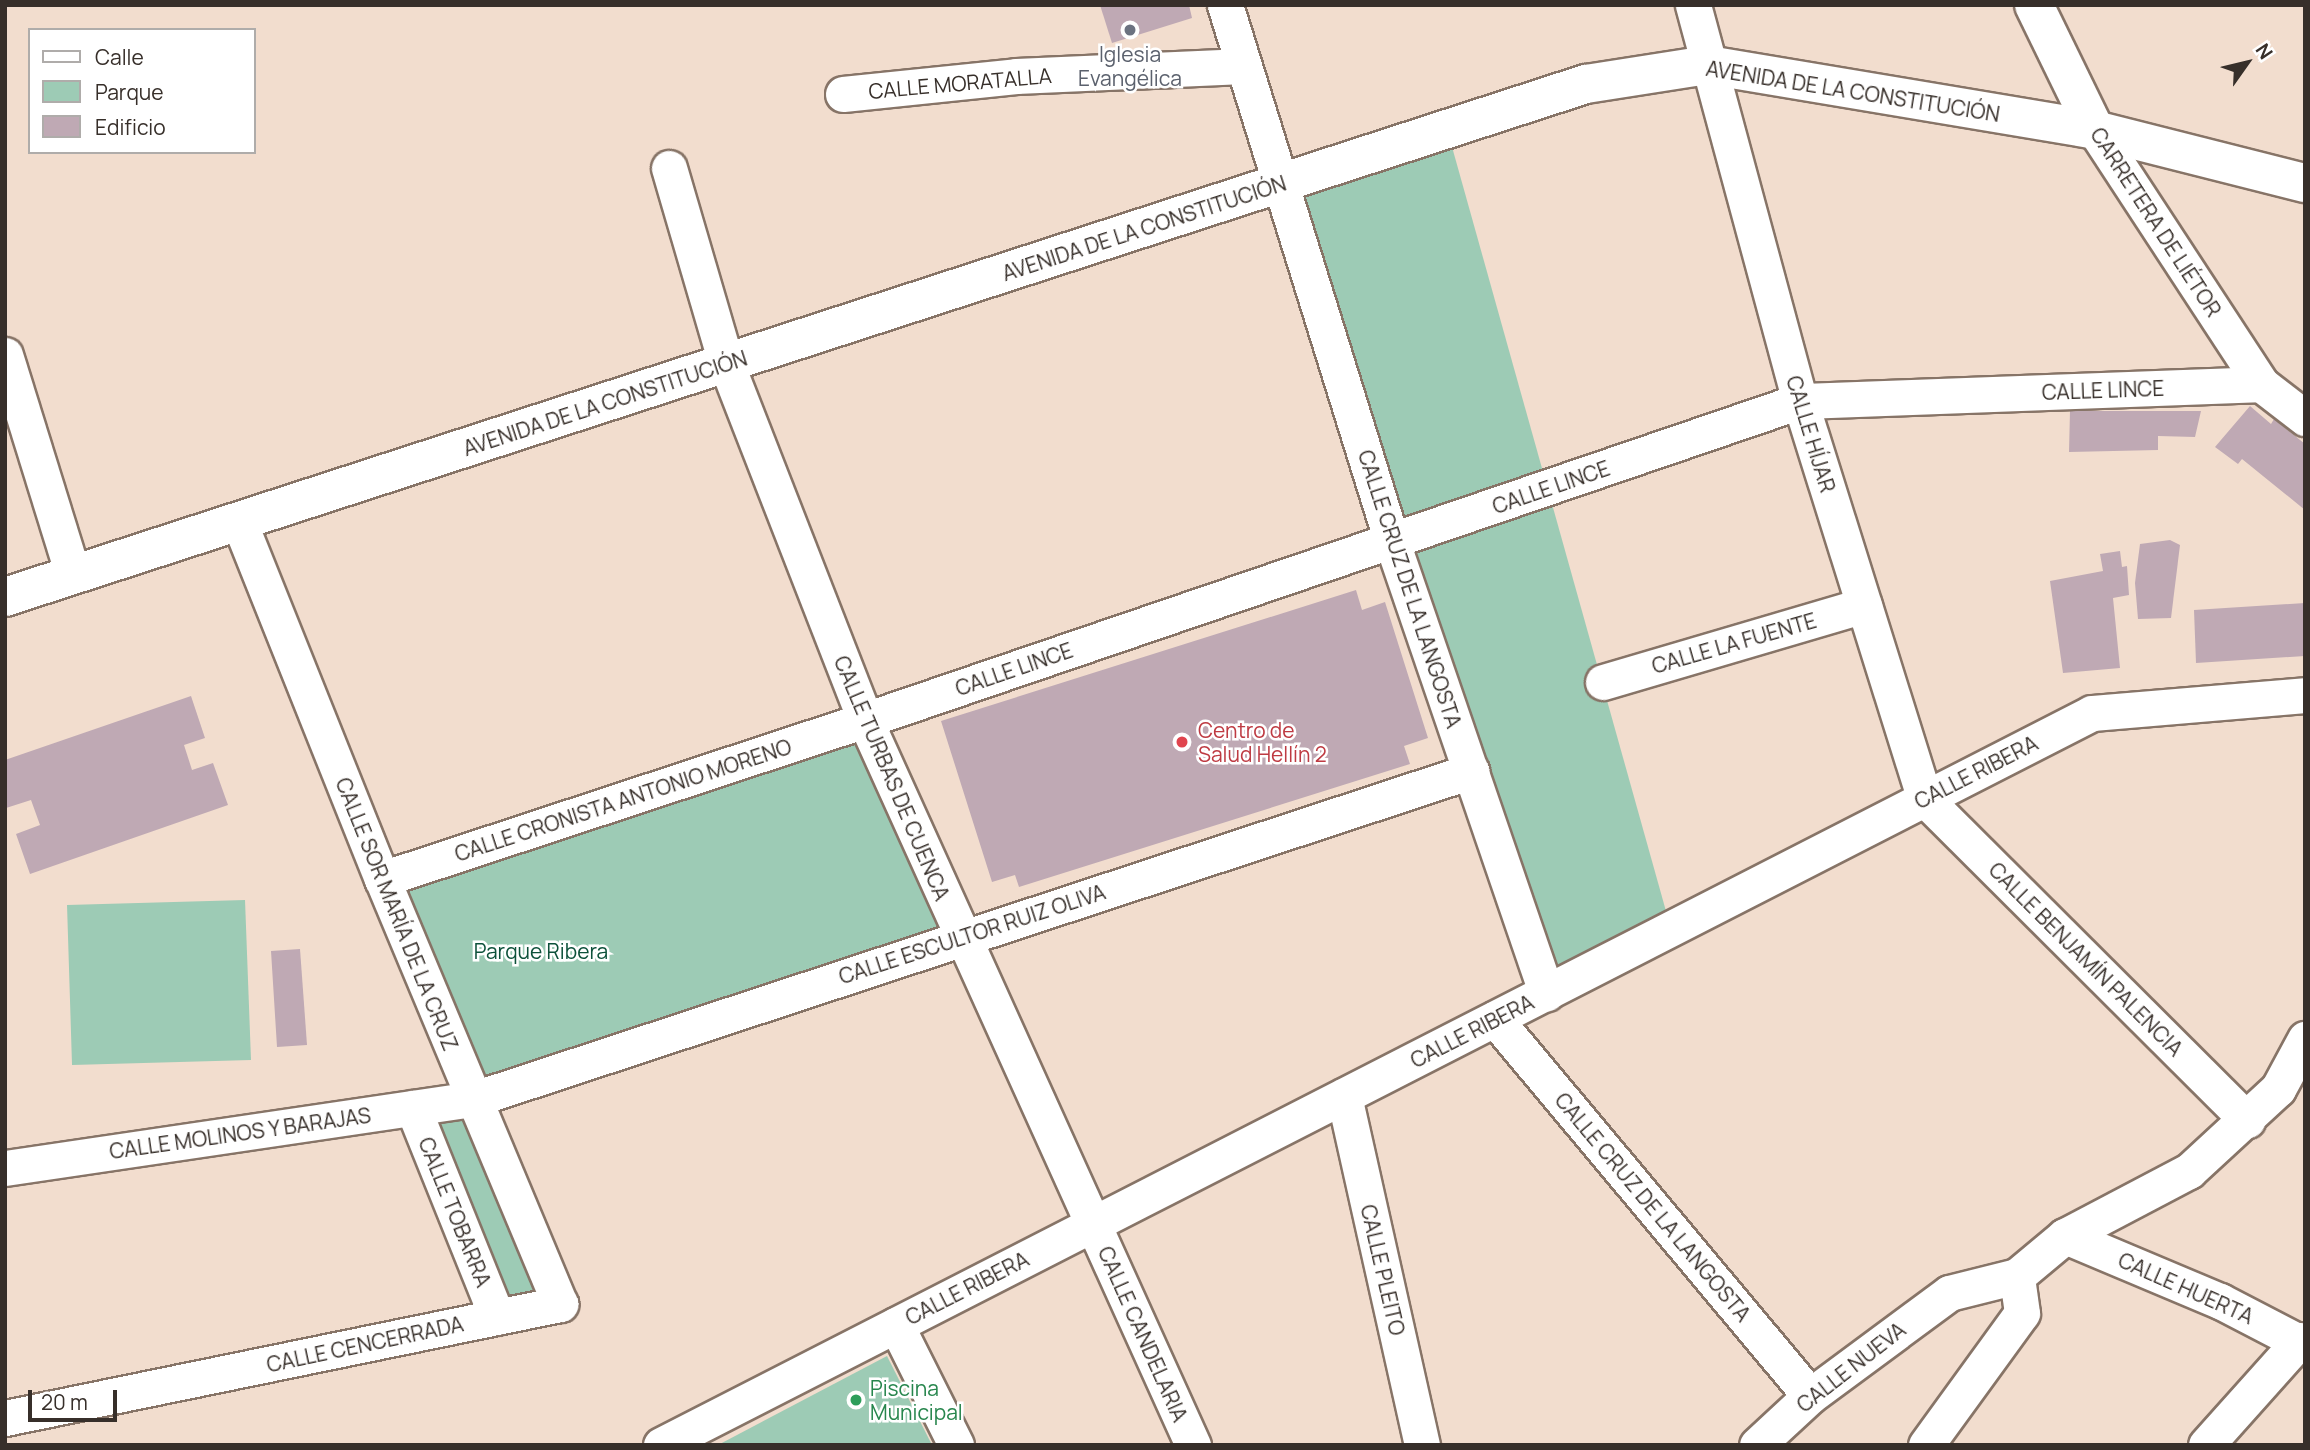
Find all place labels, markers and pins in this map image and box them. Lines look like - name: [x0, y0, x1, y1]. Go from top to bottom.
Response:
- marker: Iglesia Evangélica: [1122, 22, 1138, 38]
- place label: Iglesia Evangélica: [1078, 41, 1182, 91]
- place label: Centro de Salud Hellín 2: [1198, 717, 1327, 767]
- marker: Centro de Salud Hellín 2: [1172, 732, 1192, 752]
- place label: Piscina Municipal: [870, 1375, 963, 1425]
- marker: Piscina Municipal: [848, 1392, 864, 1408]

